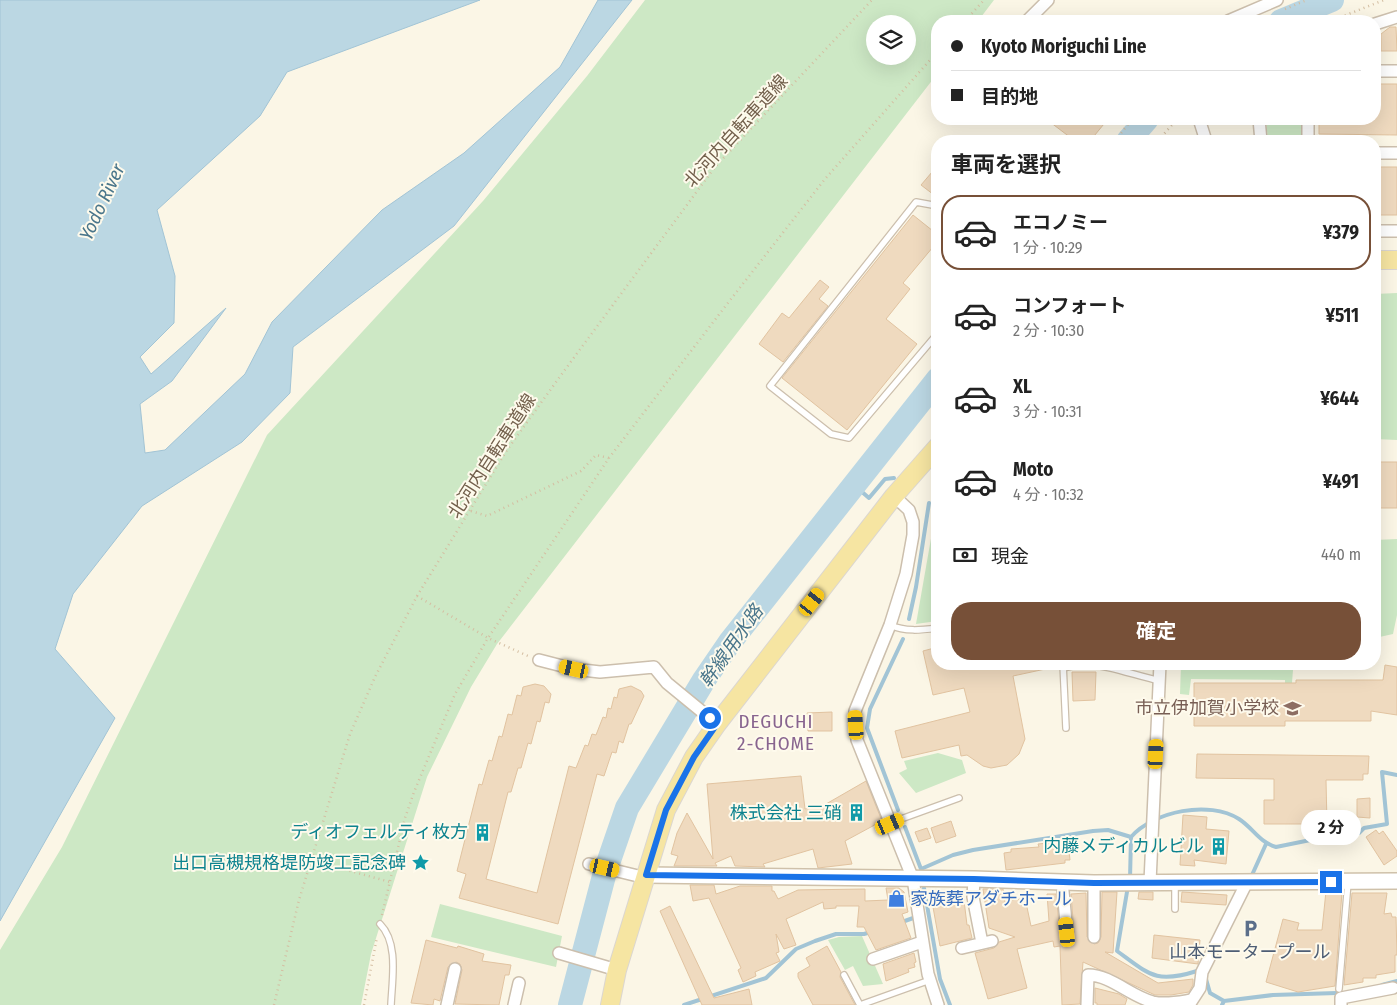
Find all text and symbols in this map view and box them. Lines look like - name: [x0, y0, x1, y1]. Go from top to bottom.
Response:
- map controls: [866, 15, 916, 65]
- button: layers: [866, 15, 916, 65]
- text: Kyoto Moriguchi Line: [981, 35, 1147, 58]
- street label: 北河内自転車道線: [680, 70, 792, 192]
- text: 目的地: [981, 85, 1038, 108]
- text: 車両を選択: [951, 151, 1061, 178]
- water label: Yodo River: [74, 159, 130, 244]
- icon: car: [953, 210, 998, 255]
- text: エコノミー: [1013, 211, 1108, 234]
- text: ¥379: [1323, 221, 1359, 244]
- text: 1 分 · 10:29: [1013, 238, 1083, 257]
- icon: car: [953, 293, 998, 338]
- text: コンフォート: [1013, 294, 1126, 317]
- text: ¥511: [1325, 304, 1359, 327]
- text: 2 分 · 10:30: [1013, 321, 1084, 340]
- text: XL: [1013, 375, 1032, 398]
- icon: car: [953, 376, 998, 421]
- text: ¥644: [1320, 387, 1359, 410]
- street label: 北河内自転車道線: [444, 390, 540, 522]
- text: 3 分 · 10:31: [1013, 402, 1082, 421]
- text: Moto: [1013, 458, 1053, 481]
- icon: car: [953, 459, 998, 504]
- text: ¥491: [1323, 470, 1359, 493]
- text: 4 分 · 10:32: [1013, 485, 1084, 504]
- icon: cash: [951, 541, 979, 569]
- text: 現金: [991, 545, 1029, 568]
- text: 440 m: [1321, 545, 1361, 564]
- car: [796, 586, 827, 618]
- water label: 幹線用水路: [694, 599, 769, 692]
- button: 確定: [951, 602, 1361, 660]
- car: [557, 658, 590, 680]
- place label: 市立伊加賀小学校: [1135, 697, 1279, 719]
- school or university icon: 市立伊加賀小学校: [1283, 698, 1303, 718]
- route start: [699, 707, 721, 729]
- district label: DEGUCHI 2-CHOME: [737, 710, 815, 755]
- car: [847, 710, 864, 740]
- car: [1147, 739, 1164, 769]
- place label: 株式会社 三硝: [730, 802, 842, 824]
- building icon: 株式会社 三硝: [846, 803, 866, 823]
- callout: 2 分: [1301, 810, 1361, 844]
- car: [873, 811, 906, 837]
- text: 2 分: [1318, 818, 1344, 837]
- place label: ディオフェルティ枚方: [290, 821, 468, 843]
- building icon: ディオフェルティ枚方: [472, 822, 492, 842]
- place label: 内藤メディカルビル: [1043, 835, 1204, 857]
- building icon: 内藤メディカルビル: [1208, 836, 1228, 856]
- place label: 出口高槻規格堤防竣工記念碑: [172, 852, 406, 874]
- place icon: 出口高槻規格堤防竣工記念碑: [410, 853, 430, 873]
- car: [588, 857, 621, 879]
- route end: [1320, 871, 1342, 893]
- place label: 家族葬アダチホール: [910, 888, 1072, 910]
- shop icon: 家族葬アダチホール: [886, 889, 906, 909]
- car: [1057, 916, 1076, 948]
- parking icon: 山本モータープール: [1240, 919, 1260, 939]
- place label: 山本モータープール: [1170, 941, 1330, 963]

